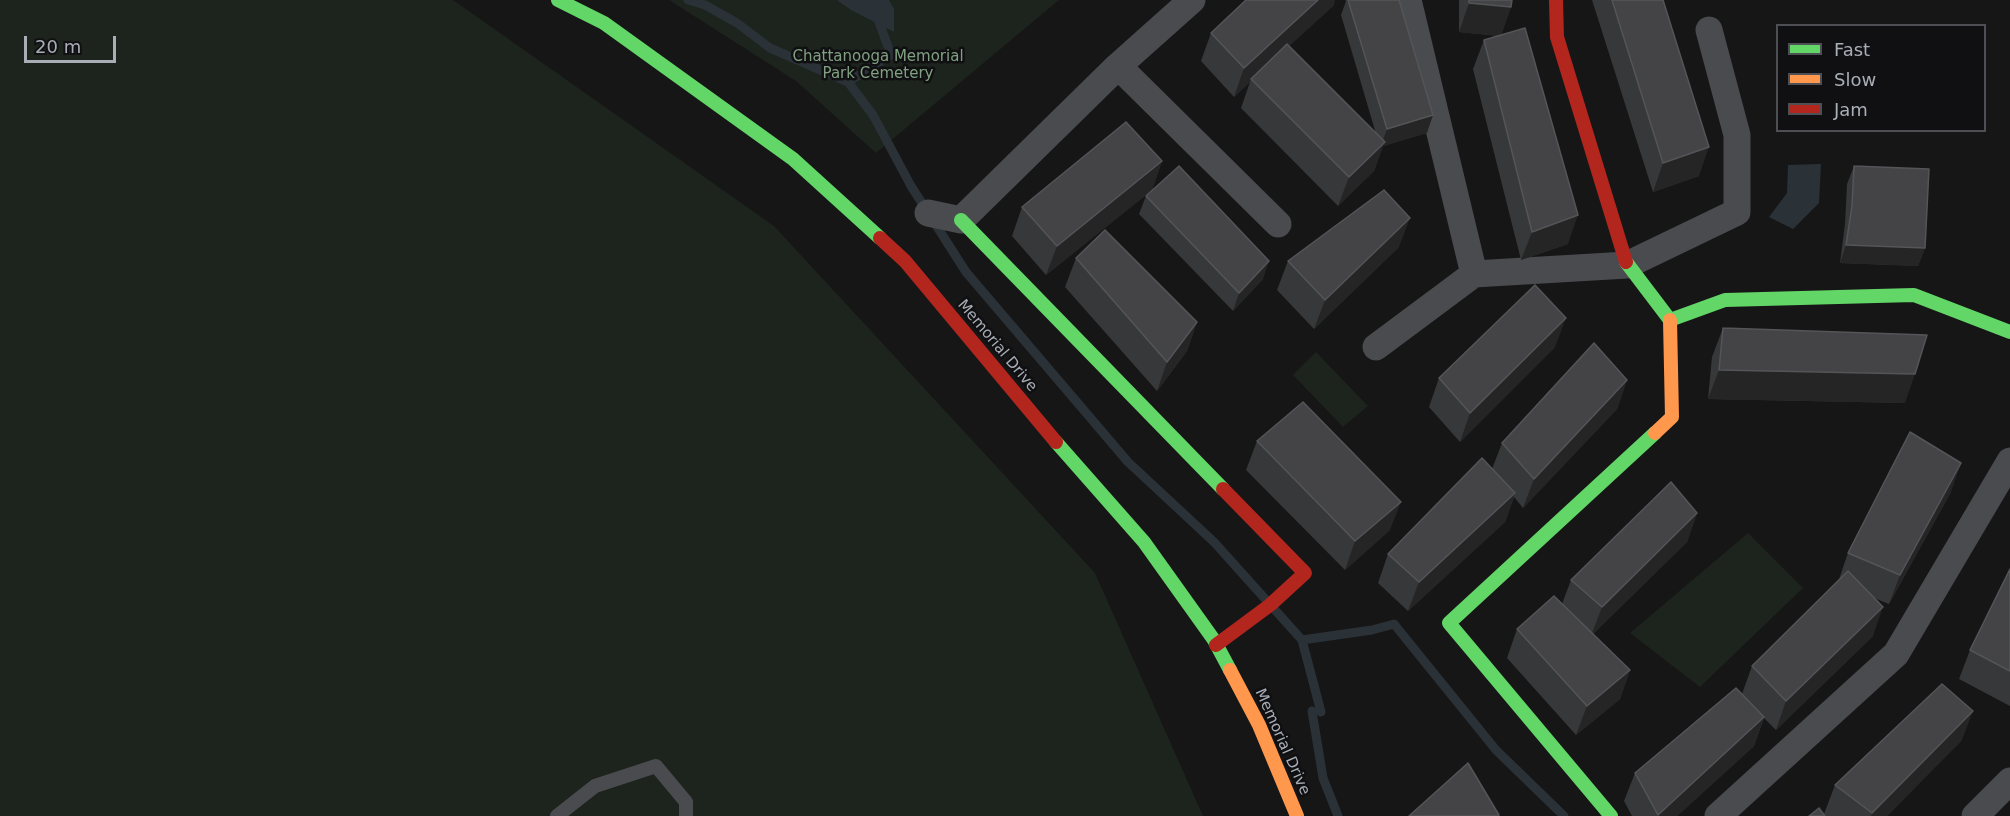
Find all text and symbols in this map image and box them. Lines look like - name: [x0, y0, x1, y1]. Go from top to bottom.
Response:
- scale bar: [27, 24, 118, 62]
- legend: [1776, 24, 1986, 132]
- text: 20 m: [35, 36, 81, 57]
- text: Fast: [1834, 39, 1870, 60]
- park label: Chattanooga Memorial Park Cemetery: [792, 48, 964, 83]
- text: Slow: [1834, 69, 1876, 90]
- text: Jam: [1834, 99, 1868, 120]
- street label: Memorial Drive: [953, 296, 1041, 396]
- street label: Memorial Drive: [1251, 686, 1313, 798]

